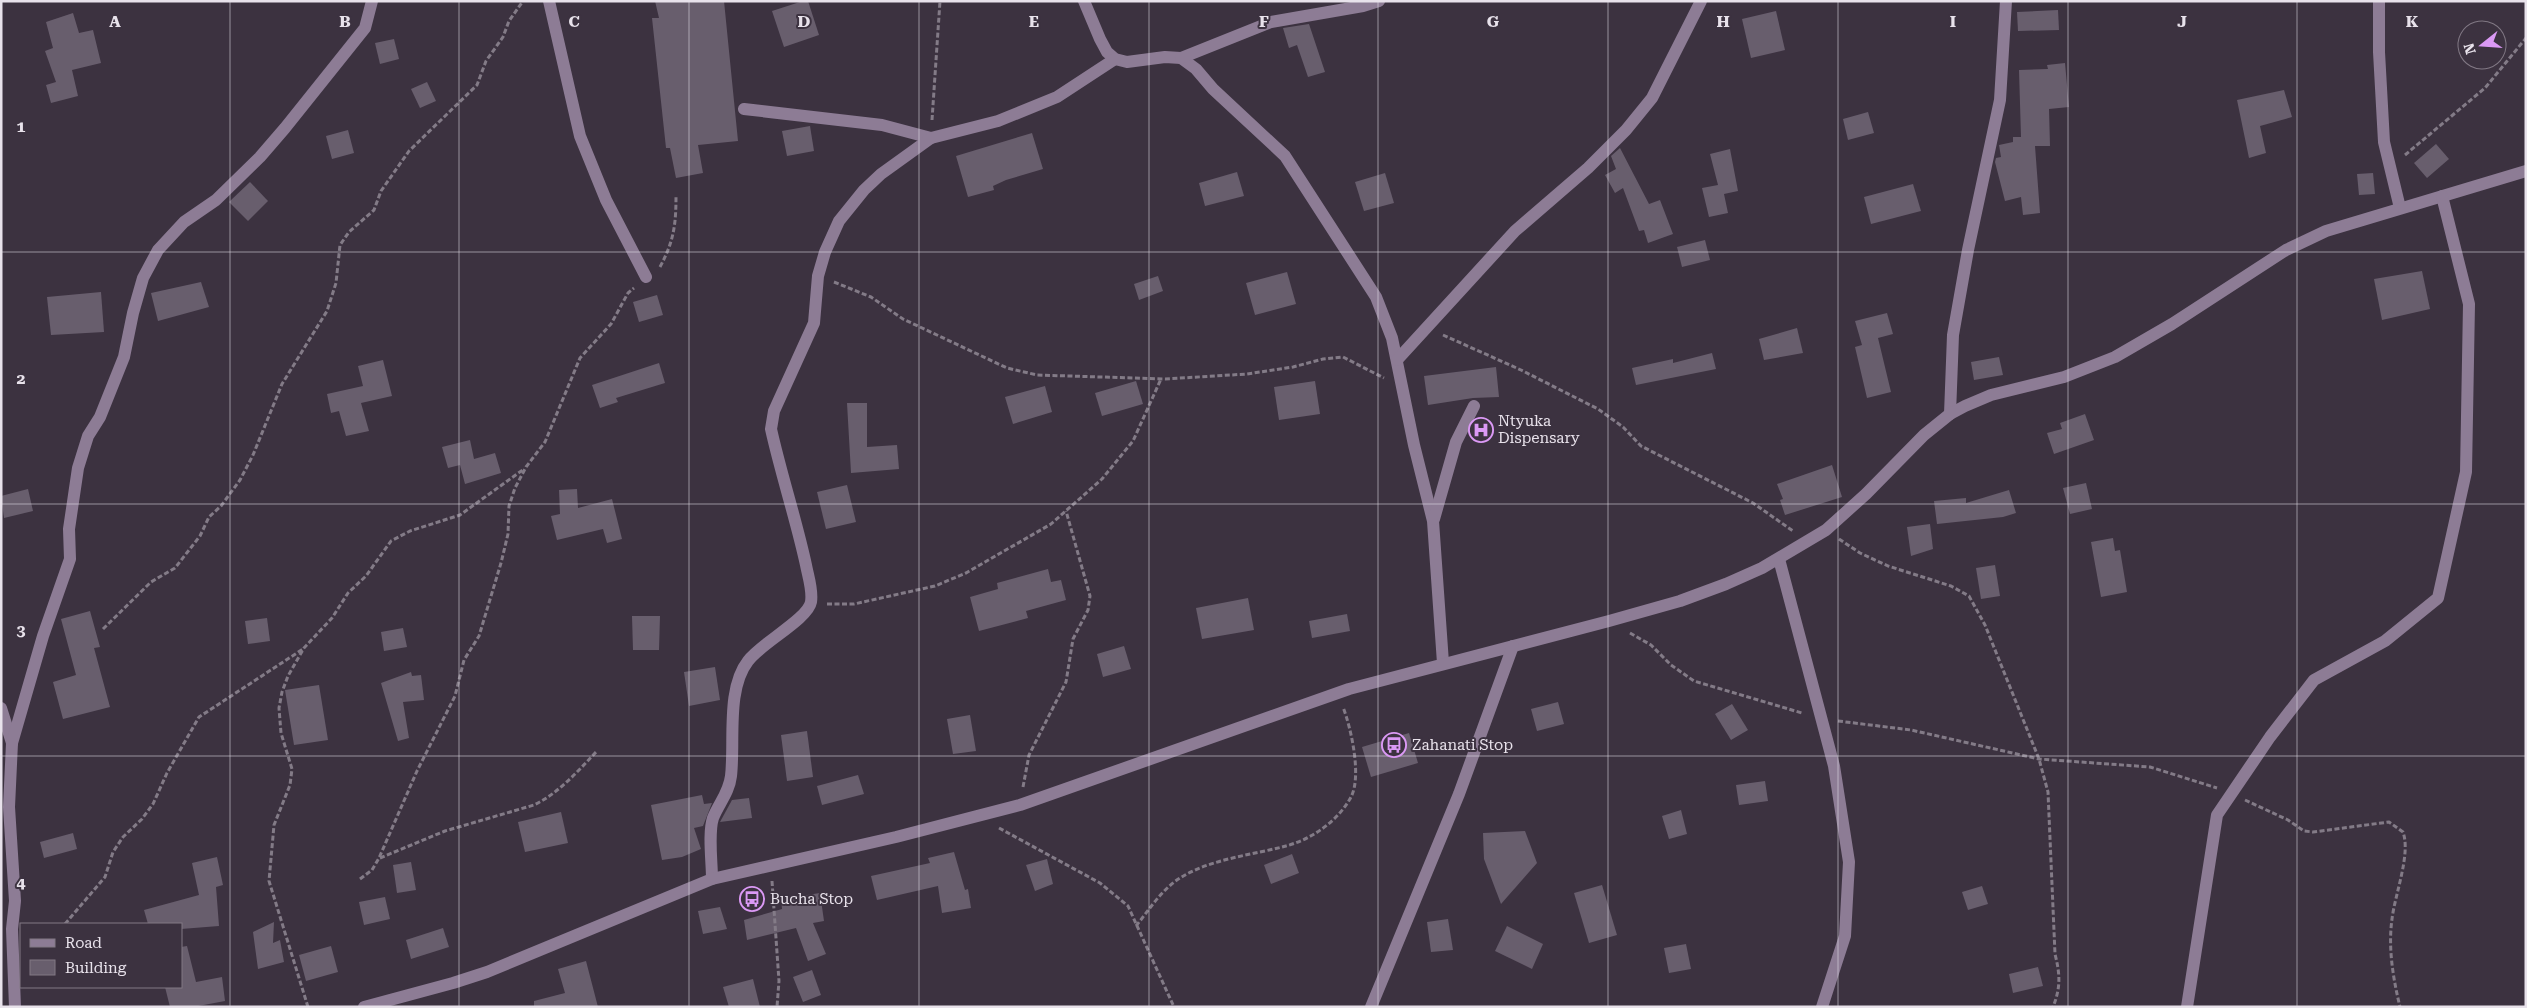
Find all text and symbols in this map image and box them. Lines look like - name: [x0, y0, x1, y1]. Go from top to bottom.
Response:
- text: A: [109, 12, 121, 31]
- text: B: [339, 12, 351, 31]
- text: C: [568, 12, 580, 31]
- text: D: [798, 12, 811, 31]
- text: E: [1029, 12, 1039, 31]
- text: F: [1259, 12, 1269, 31]
- text: G: [1487, 12, 1500, 31]
- text: H: [1716, 12, 1730, 31]
- text: I: [1950, 12, 1956, 31]
- text: J: [2177, 12, 2187, 31]
- text: K: [2406, 12, 2419, 31]
- north arrow: [2457, 20, 2507, 70]
- text: N: [2460, 41, 2479, 56]
- text: 1: [17, 117, 26, 136]
- text: 2: [17, 369, 26, 388]
- place label: Ntyuka Dispensary: [1498, 412, 1580, 447]
- hospital icon: Ntyuka Dispensary: [1468, 417, 1494, 443]
- text: 3: [17, 621, 26, 640]
- bus stop icon: Zahanati Stop: [1381, 732, 1407, 758]
- place label: Zahanati Stop: [1412, 736, 1513, 754]
- text: 4: [17, 873, 26, 892]
- bus stop icon: Bucha Stop: [739, 886, 765, 912]
- place label: Bucha Stop: [770, 890, 853, 908]
- legend: [20, 923, 182, 988]
- text: Road: [65, 934, 102, 952]
- text: Building: [65, 959, 127, 977]

